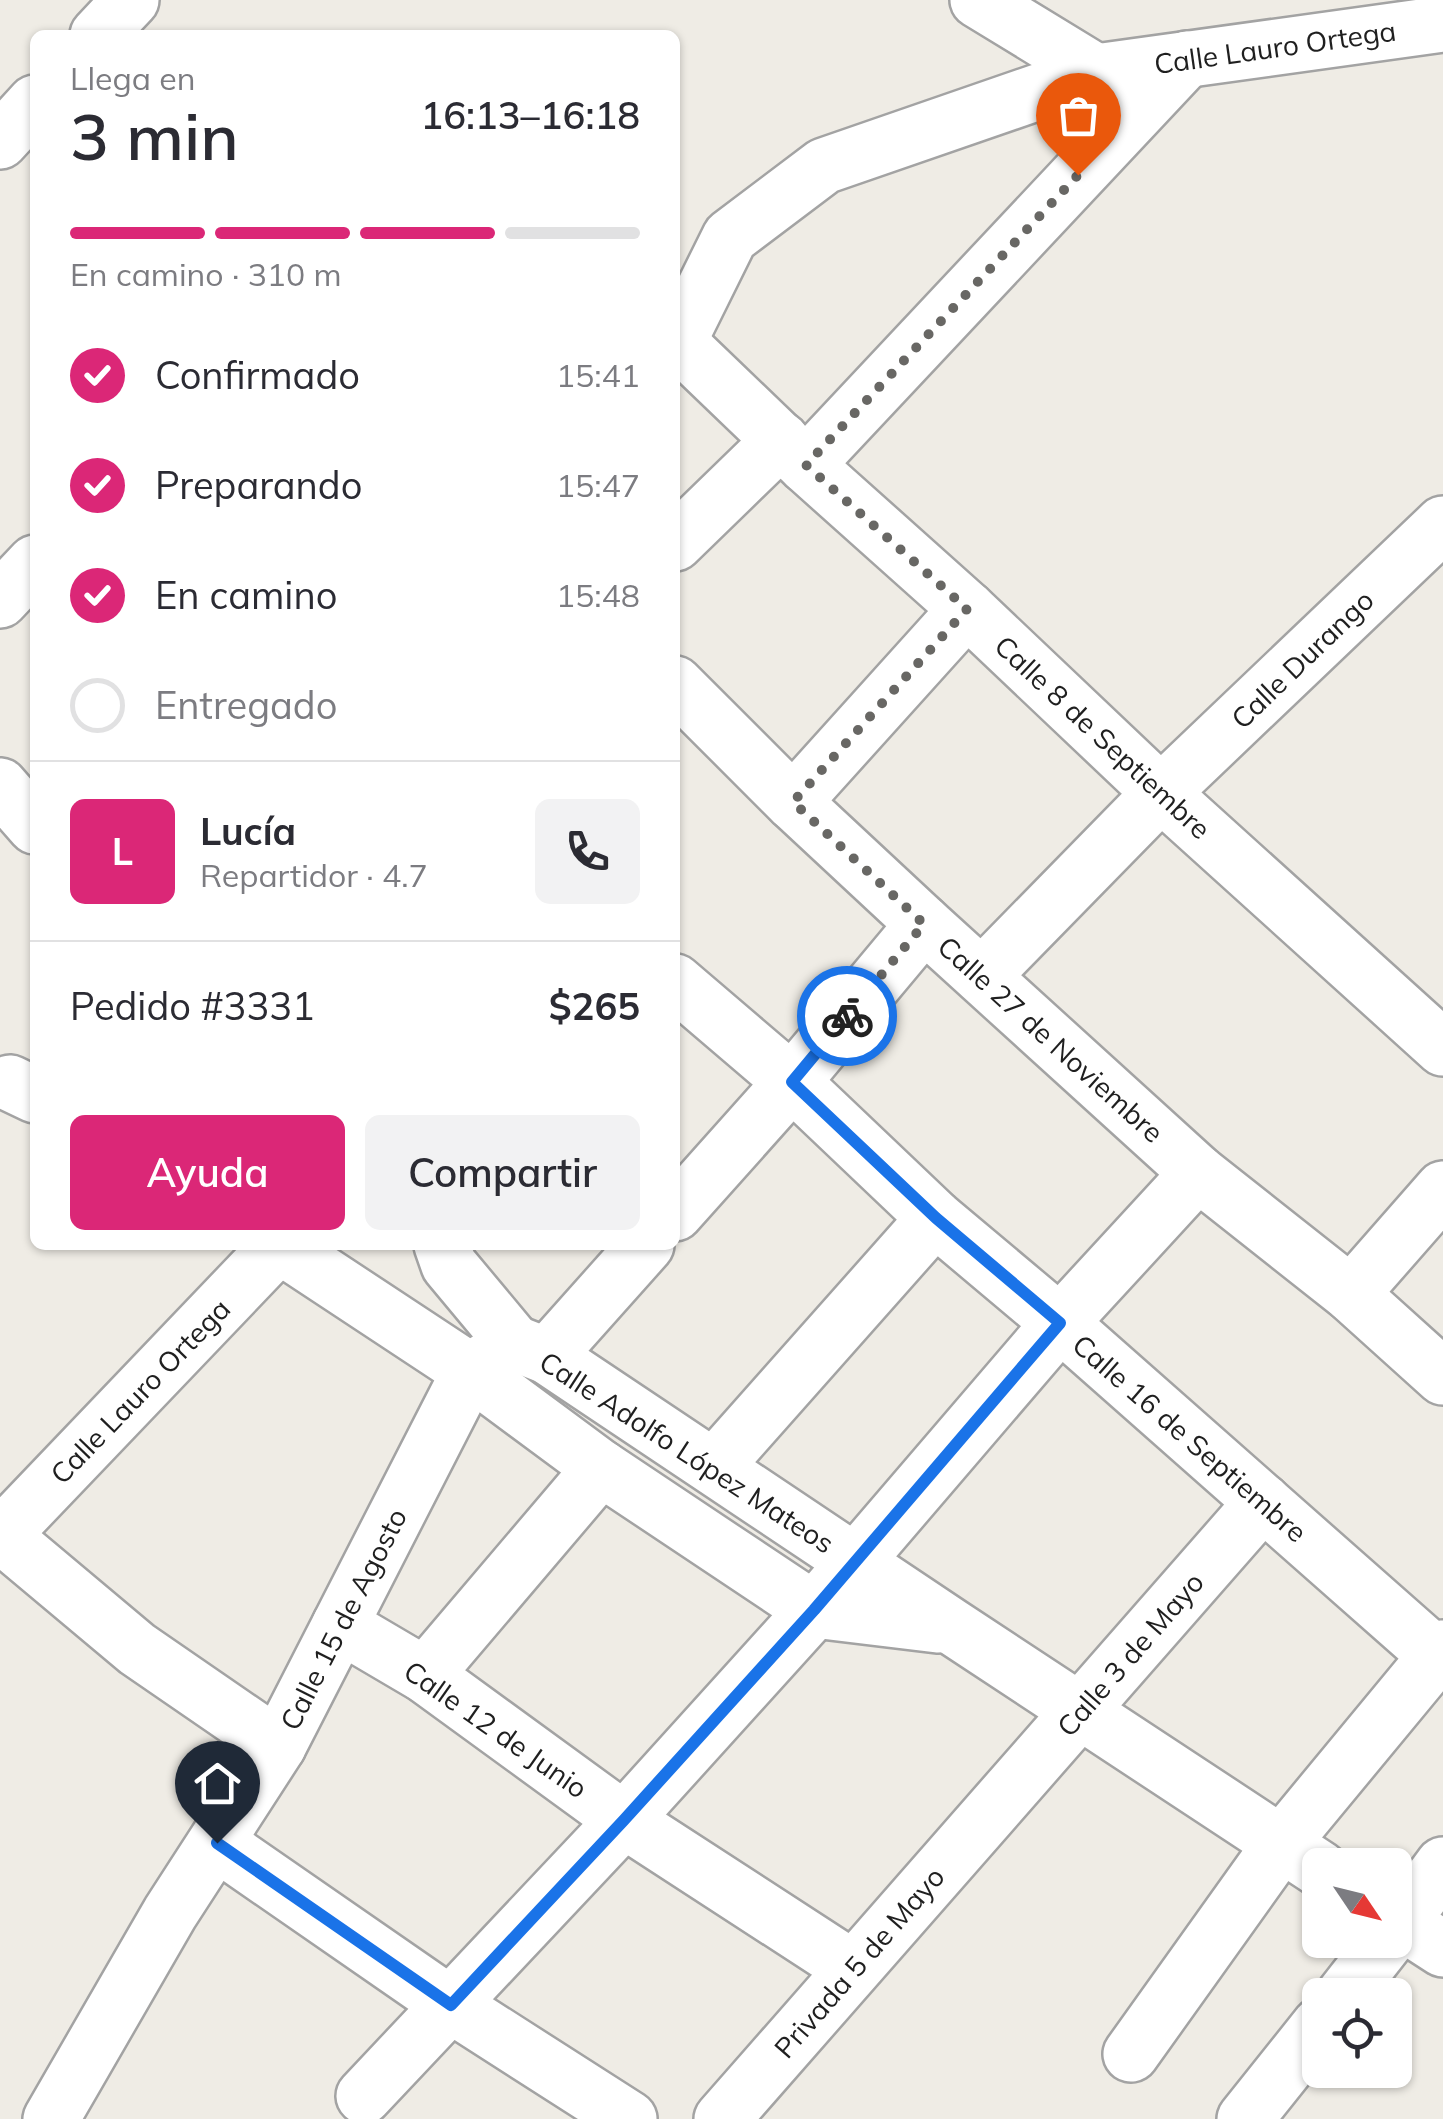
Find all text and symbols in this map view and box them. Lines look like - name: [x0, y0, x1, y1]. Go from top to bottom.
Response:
- street label: Calle Lauro Ortega: [1152, 13, 1398, 81]
- text: Llega en: [70, 58, 195, 98]
- pin: [1036, 73, 1121, 176]
- icon: bag: [1051, 88, 1106, 143]
- text: 16:13–16:18: [420, 91, 640, 139]
- text: 3 min: [70, 95, 239, 176]
- text: En camino · 310 m: [70, 254, 342, 294]
- icon: check: [70, 348, 125, 403]
- text: Confirmado: [155, 351, 360, 399]
- text: 15:41: [556, 355, 640, 395]
- icon: check: [70, 458, 125, 513]
- text: Preparando: [155, 461, 362, 509]
- text: 15:47: [556, 465, 640, 505]
- icon: check: [70, 568, 125, 623]
- text: En camino: [155, 571, 337, 619]
- text: 15:48: [556, 575, 640, 615]
- street label: Calle Durango: [1223, 582, 1381, 736]
- street label: Calle 8 de Septiembre: [988, 628, 1218, 846]
- text: Entregado: [155, 681, 337, 729]
- button: phone: [535, 799, 640, 904]
- text: Lucía: [200, 807, 296, 855]
- text: L: [112, 827, 133, 875]
- text: Repartidor · 4.7: [200, 855, 428, 895]
- street label: Calle 27 de Noviembre: [931, 928, 1171, 1150]
- courier: [797, 966, 897, 1066]
- text: Pedido #3331: [70, 982, 315, 1030]
- text: $265: [549, 982, 640, 1030]
- icon: bike: [820, 989, 875, 1044]
- button: Ayuda: [70, 1115, 345, 1230]
- button: Compartir: [365, 1115, 640, 1230]
- street label: Calle Lauro Ortega: [43, 1291, 237, 1491]
- street label: Calle 16 de Septiembre: [1066, 1327, 1314, 1549]
- street label: Calle Adolfo López Mateos: [533, 1344, 841, 1560]
- street label: Calle 15 de Agosto: [272, 1502, 414, 1736]
- street label: Calle 3 de Mayo: [1049, 1565, 1211, 1743]
- street label: Calle 12 de Junio: [397, 1653, 595, 1805]
- pin: [175, 1741, 260, 1844]
- icon: home: [190, 1756, 245, 1811]
- north arrow: [1302, 1848, 1412, 1958]
- map controls: [1302, 1848, 1412, 2088]
- street label: Privada 5 de Mayo: [766, 1859, 952, 2065]
- button: locate: [1302, 1978, 1412, 2088]

